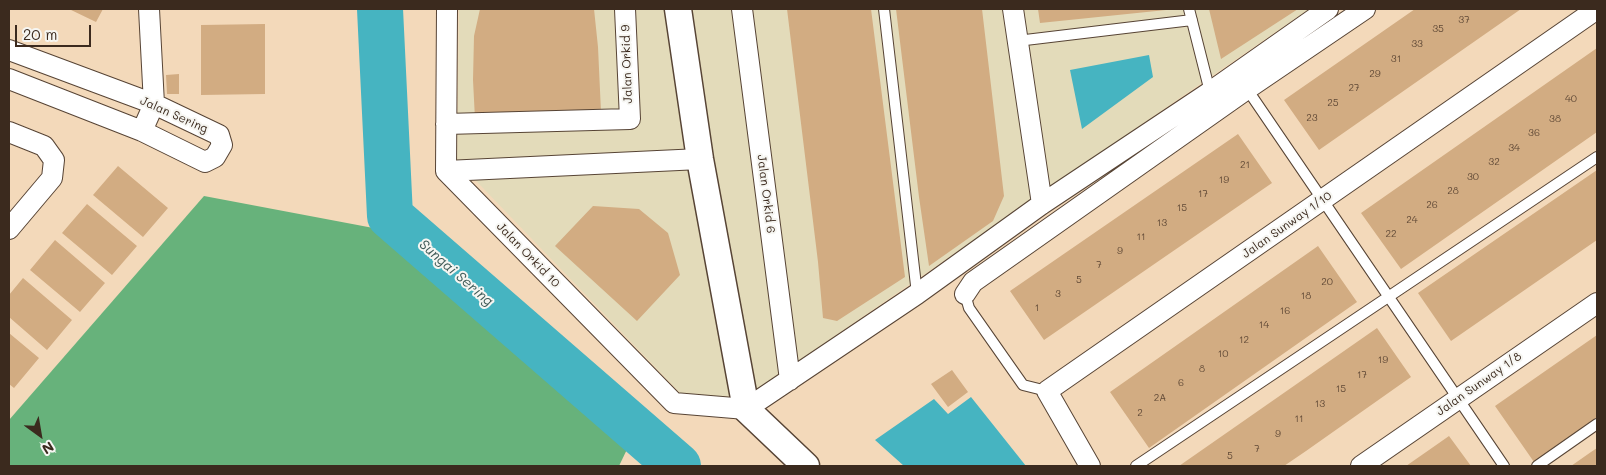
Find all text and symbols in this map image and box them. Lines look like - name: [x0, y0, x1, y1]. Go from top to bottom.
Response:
- house number: 37: [1458, 14, 1470, 26]
- scale bar: [18, 15, 94, 47]
- house number: 35: [1432, 23, 1444, 35]
- text: 20 m: [23, 24, 57, 44]
- street label: Jalan Orkid 9: [618, 24, 636, 104]
- house number: 33: [1411, 38, 1423, 50]
- house number: 31: [1391, 53, 1401, 65]
- house number: 29: [1369, 68, 1381, 80]
- house number: 27: [1348, 82, 1360, 94]
- house number: 40: [1565, 93, 1577, 105]
- street label: Jalan Sering: [138, 94, 210, 136]
- house number: 25: [1327, 97, 1339, 109]
- house number: 23: [1306, 112, 1318, 124]
- house number: 38: [1549, 113, 1561, 125]
- house number: 36: [1528, 127, 1540, 139]
- house number: 34: [1508, 142, 1520, 154]
- street label: Jalan Orkid 6: [754, 154, 778, 234]
- house number: 32: [1488, 156, 1500, 168]
- house number: 21: [1240, 159, 1250, 171]
- house number: 30: [1467, 171, 1479, 183]
- house number: 19: [1219, 174, 1229, 186]
- house number: 28: [1447, 185, 1459, 197]
- house number: 17: [1198, 188, 1208, 200]
- street label: Jalan Sunway 1/10: [1239, 189, 1335, 261]
- house number: 26: [1426, 199, 1438, 211]
- house number: 15: [1177, 202, 1187, 214]
- house number: 24: [1406, 214, 1418, 226]
- house number: 13: [1157, 217, 1167, 229]
- street label: Jalan Orkid 10: [493, 219, 563, 291]
- house number: 22: [1385, 228, 1397, 240]
- house number: 11: [1137, 231, 1145, 243]
- water label: Sungai Sering: [416, 236, 496, 310]
- house number: 9: [1117, 245, 1123, 257]
- house number: 7: [1096, 259, 1102, 271]
- house number: 5: [1076, 274, 1082, 286]
- house number: 20: [1321, 276, 1333, 288]
- house number: 3: [1055, 288, 1061, 300]
- house number: 18: [1301, 290, 1311, 302]
- house number: 1: [1035, 302, 1039, 314]
- house number: 16: [1280, 305, 1290, 317]
- house number: 14: [1259, 319, 1269, 331]
- house number: 12: [1239, 334, 1249, 346]
- house number: 10: [1218, 348, 1228, 360]
- street label: Jalan Sunway 1/8: [1434, 349, 1524, 419]
- house number: 19: [1378, 354, 1388, 366]
- house number: 8: [1199, 363, 1205, 375]
- house number: 17: [1357, 369, 1367, 381]
- house number: 6: [1178, 377, 1184, 389]
- house number: 15: [1336, 383, 1346, 395]
- house number: 2A: [1154, 392, 1166, 404]
- house number: 13: [1315, 398, 1325, 410]
- house number: 2: [1137, 407, 1143, 419]
- north arrow: [15, 410, 65, 460]
- house number: 11: [1295, 413, 1303, 425]
- house number: 9: [1275, 428, 1281, 440]
- text: N: [39, 437, 58, 459]
- house number: 7: [1254, 443, 1260, 455]
- house number: 5: [1227, 450, 1233, 462]

